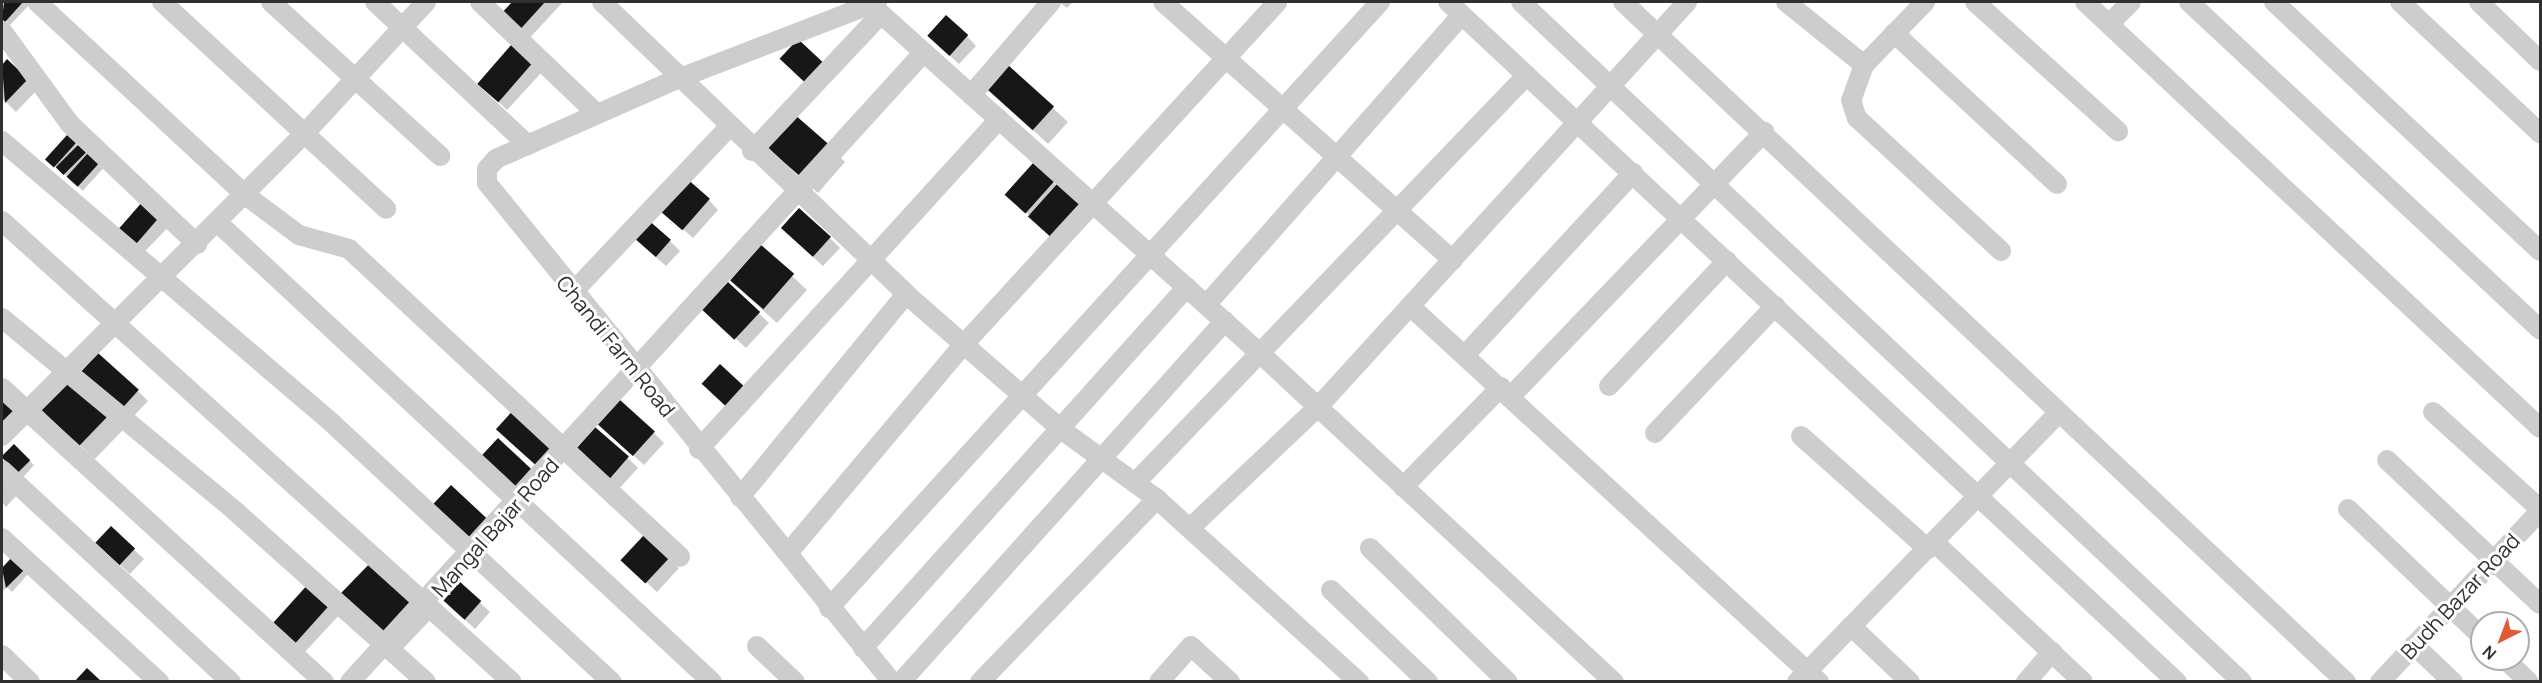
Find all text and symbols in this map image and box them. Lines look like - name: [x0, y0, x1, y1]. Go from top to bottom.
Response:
- street label: Chandi Farm Road: [551, 270, 681, 422]
- street label: Mangal Bajar Road: [426, 452, 564, 602]
- street label: Budh Bazar Road: [2395, 528, 2525, 664]
- north arrow: [2470, 611, 2530, 671]
- text: N: [2478, 641, 2501, 665]

